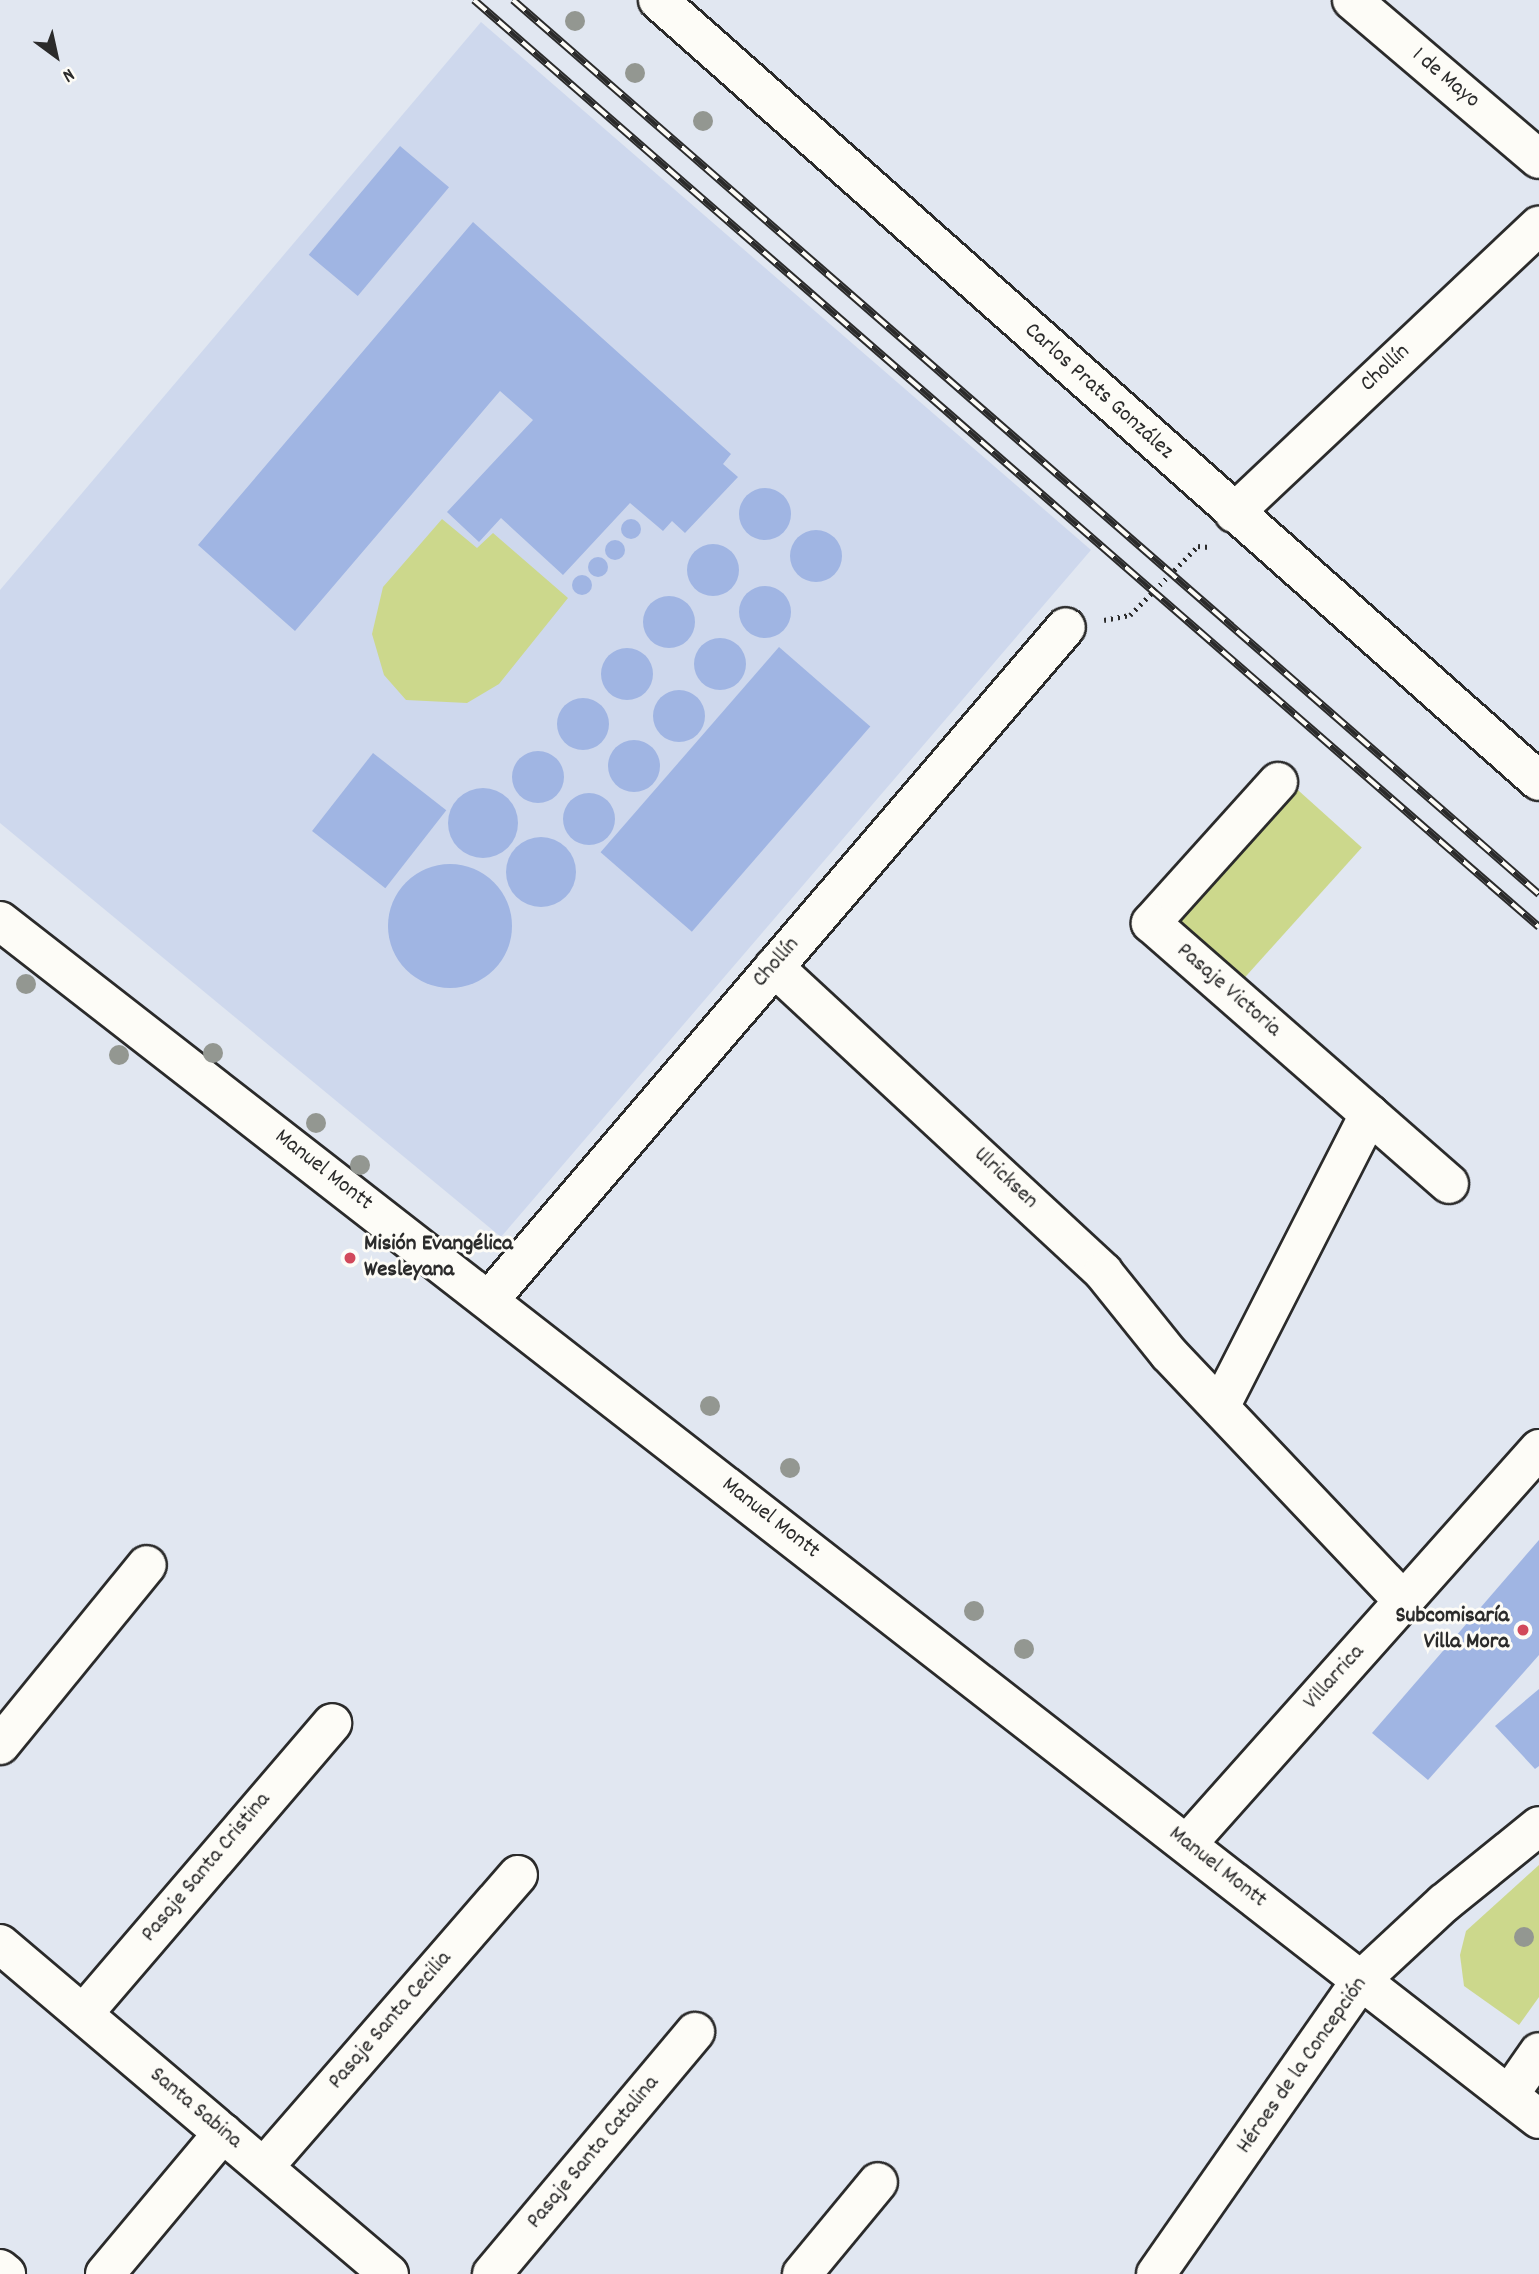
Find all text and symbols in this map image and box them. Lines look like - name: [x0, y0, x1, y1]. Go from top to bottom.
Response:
- north arrow: [21, 21, 91, 91]
- street label: 1 de Mayo: [1405, 43, 1485, 115]
- text: N: [56, 60, 79, 88]
- street label: Carlos Prats González: [1018, 318, 1178, 466]
- street label: Chollín: [1355, 339, 1417, 399]
- street label: Chollín: [748, 932, 806, 994]
- street label: Pasaje Victoria: [1170, 938, 1286, 1044]
- street label: Manuel Montt: [268, 1124, 378, 1218]
- street label: Ulricksen: [967, 1142, 1043, 1216]
- place label: Misión Evangélica Wesleyana: [364, 1231, 513, 1285]
- marker: Misión Evangélica Wesleyana: [342, 1250, 358, 1266]
- street label: Manuel Montt: [715, 1472, 825, 1566]
- place label: Subcomisaría Villa Mora: [1395, 1603, 1509, 1657]
- marker: Subcomisaría Villa Mora: [1515, 1622, 1531, 1638]
- street label: Villarrica: [1299, 1640, 1371, 1716]
- street label: Pasaje Santa Cristina: [136, 1787, 278, 1949]
- street label: Manuel Montt: [1162, 1821, 1272, 1915]
- street label: Pasaje Santa Cecilia: [323, 1946, 459, 2096]
- street label: Héroes de la Concepción: [1232, 1972, 1374, 2160]
- street label: Santa Sabina: [143, 2062, 247, 2156]
- street label: Pasaje Santa Catalina: [522, 2071, 666, 2235]

